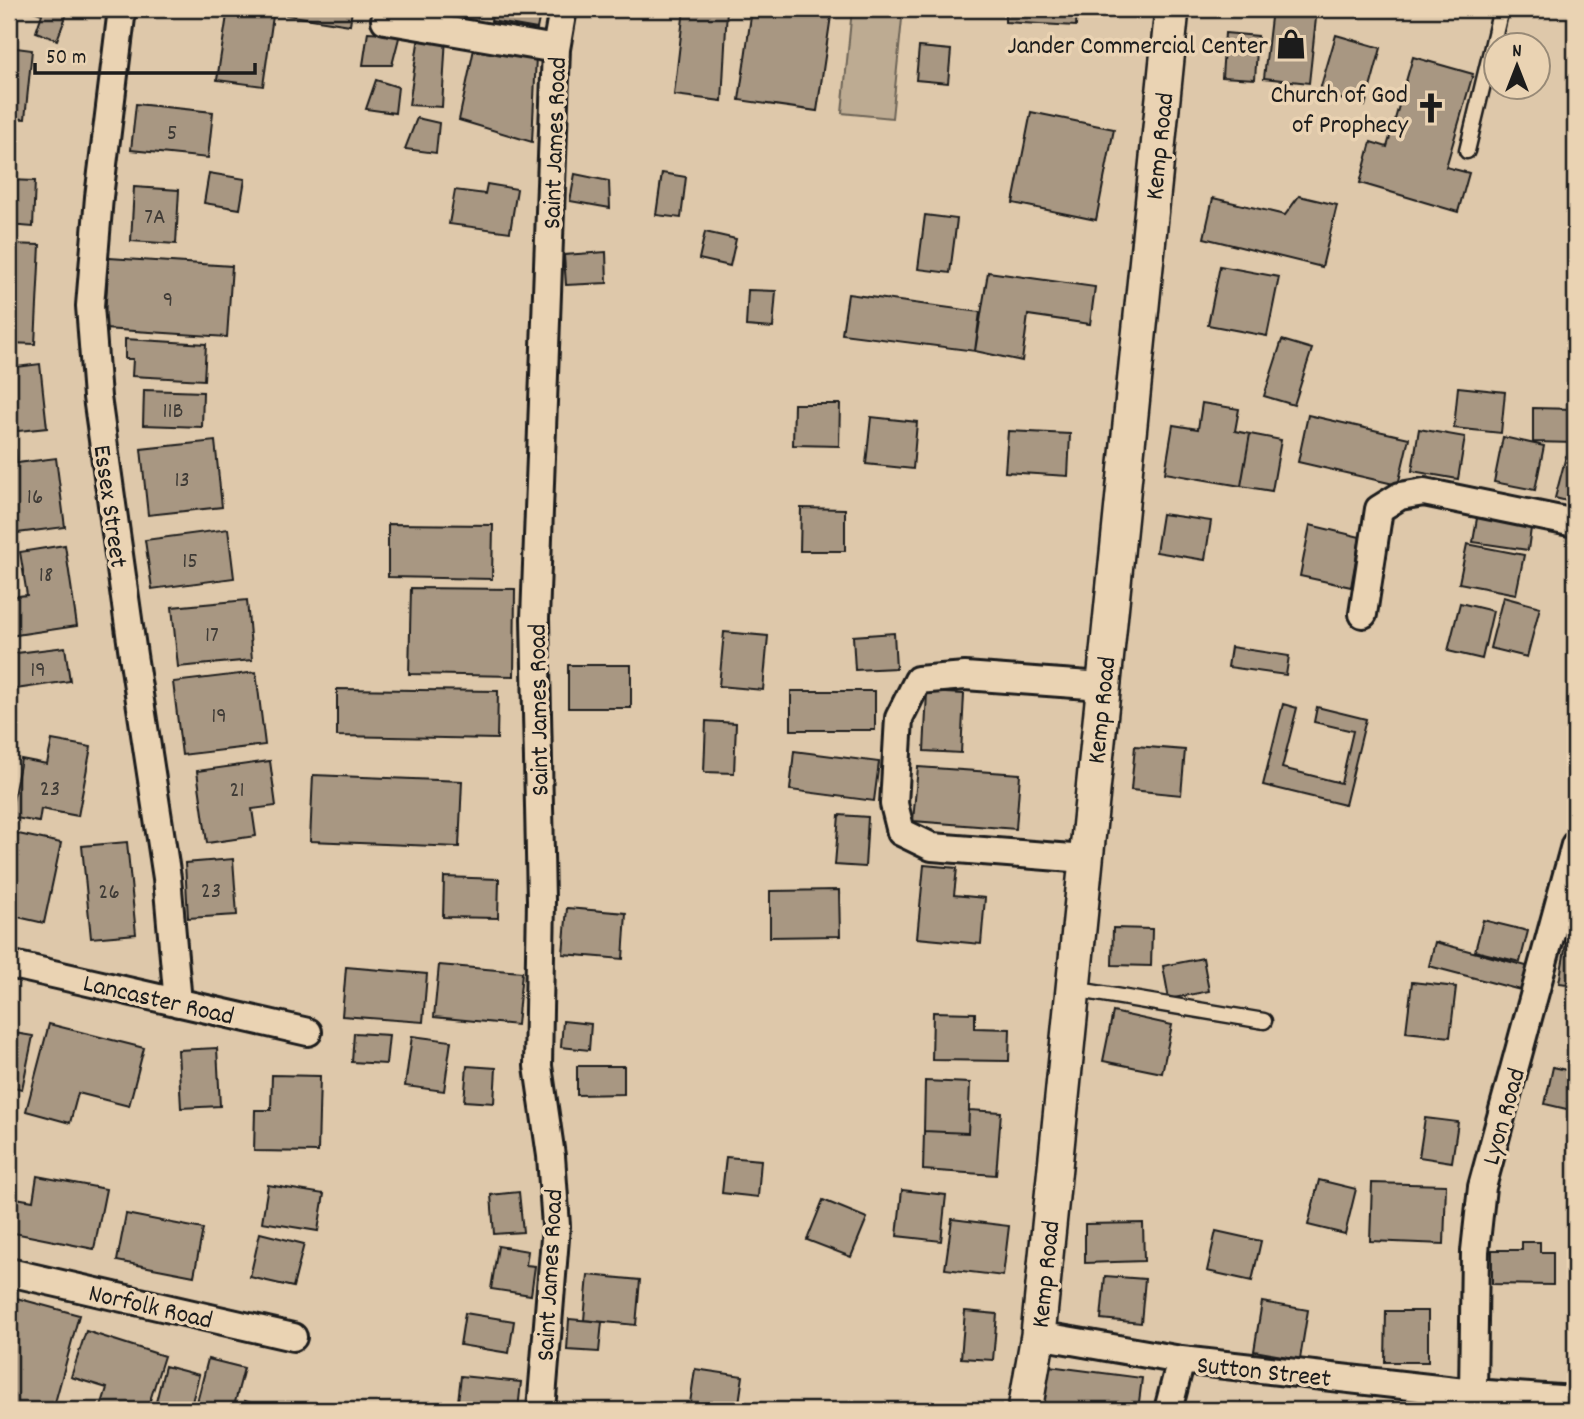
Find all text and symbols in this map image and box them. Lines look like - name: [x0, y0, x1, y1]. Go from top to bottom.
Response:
- shop icon: Jander Commercial Center: [1274, 27, 1308, 61]
- place label: Jander Commercial Center: [1007, 29, 1268, 66]
- scale bar: [35, 32, 256, 76]
- north arrow: [1482, 32, 1552, 102]
- text: N: [1512, 39, 1522, 66]
- text: 50 m: [46, 44, 86, 74]
- street label: Saint James Road: [535, 56, 578, 230]
- place label: Church of God of Prophecy: [1271, 78, 1408, 145]
- street label: Kemp Road: [1137, 91, 1186, 202]
- church icon: Church of God of Prophecy: [1414, 91, 1448, 125]
- house number: 5: [167, 118, 177, 151]
- house number: 7A: [144, 202, 166, 235]
- house number: 9: [163, 285, 173, 318]
- house number: 11B: [163, 396, 183, 429]
- street label: Essex Street: [82, 443, 136, 571]
- house number: 13: [174, 465, 190, 498]
- house number: 16: [27, 482, 43, 515]
- house number: 15: [182, 546, 198, 579]
- house number: 18: [39, 560, 53, 593]
- house number: 17: [205, 620, 219, 653]
- street label: Saint James Road: [520, 623, 561, 796]
- house number: 19: [30, 655, 46, 688]
- street label: Kemp Road: [1079, 655, 1128, 766]
- house number: 19: [211, 701, 227, 734]
- house number: 23: [40, 774, 60, 807]
- house number: 21: [229, 775, 245, 808]
- house number: 23: [201, 876, 221, 909]
- house number: 26: [98, 877, 120, 910]
- street label: Lancaster Road: [79, 966, 237, 1037]
- street label: Lyon Road: [1474, 1064, 1537, 1170]
- street label: Saint James Road: [529, 1188, 574, 1362]
- street label: Kemp Road: [1023, 1219, 1072, 1330]
- street label: Norfolk Road: [85, 1276, 216, 1341]
- street label: Sutton Street: [1195, 1348, 1333, 1399]

